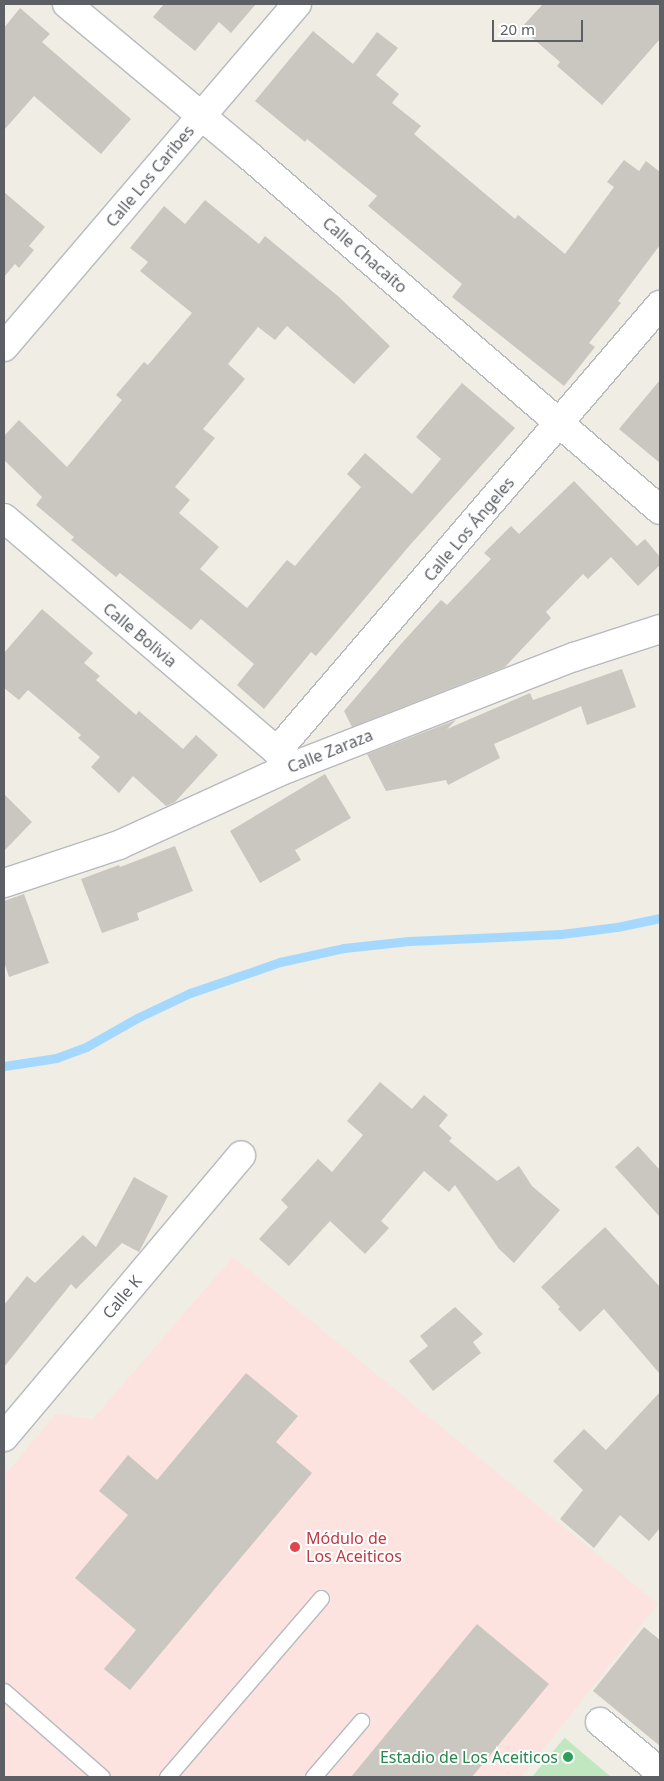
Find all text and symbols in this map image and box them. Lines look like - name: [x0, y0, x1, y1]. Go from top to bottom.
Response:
- scale bar: [494, 10, 585, 42]
- text: 20 m: [500, 19, 535, 39]
- street label: Calle Los Caribes: [102, 121, 198, 231]
- street label: Calle Chacaíto: [319, 213, 411, 297]
- street label: Calle Los Ángeles: [420, 473, 518, 585]
- street label: Calle Bolivia: [99, 599, 181, 671]
- street label: Calle Zaraza: [284, 725, 376, 777]
- street label: Calle K: [98, 1272, 146, 1322]
- place label: Módulo de Los Aceiticos: [306, 1528, 402, 1566]
- marker: Módulo de Los Aceiticos: [288, 1540, 302, 1554]
- place label: Estadio de Los Aceiticos: [380, 1747, 558, 1767]
- marker: Estadio de Los Aceiticos: [562, 1751, 574, 1763]

